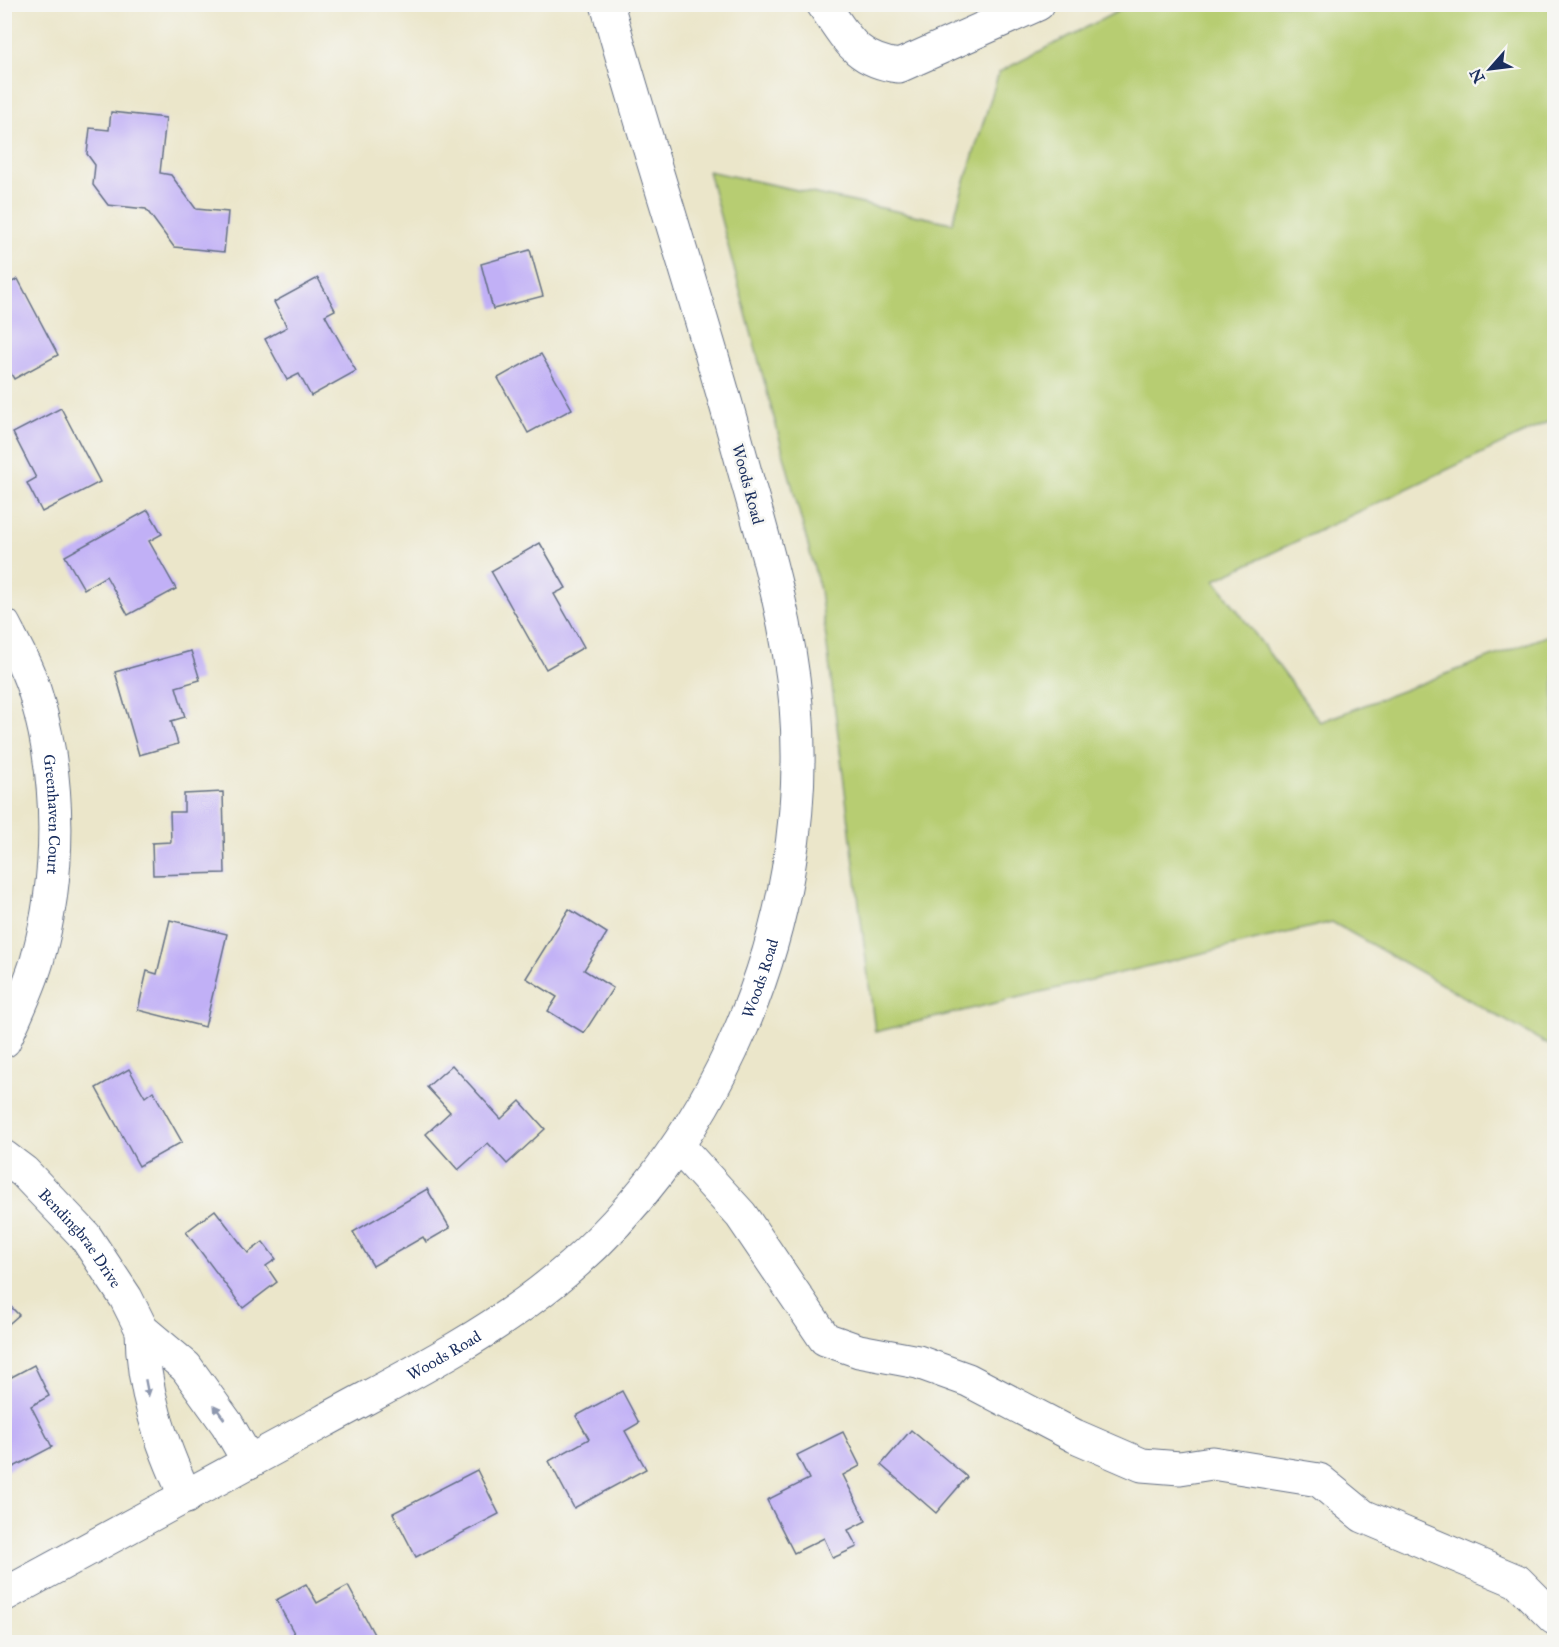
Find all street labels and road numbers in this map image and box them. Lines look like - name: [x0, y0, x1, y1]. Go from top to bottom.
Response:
- street label: Woods Road: [728, 442, 768, 526]
- street label: Greenhaven Court: [40, 753, 64, 876]
- street label: Woods Road: [737, 936, 782, 1020]
- street label: Bendingbrae Drive: [35, 1184, 126, 1291]
- street label: Woods Road: [403, 1326, 484, 1384]

